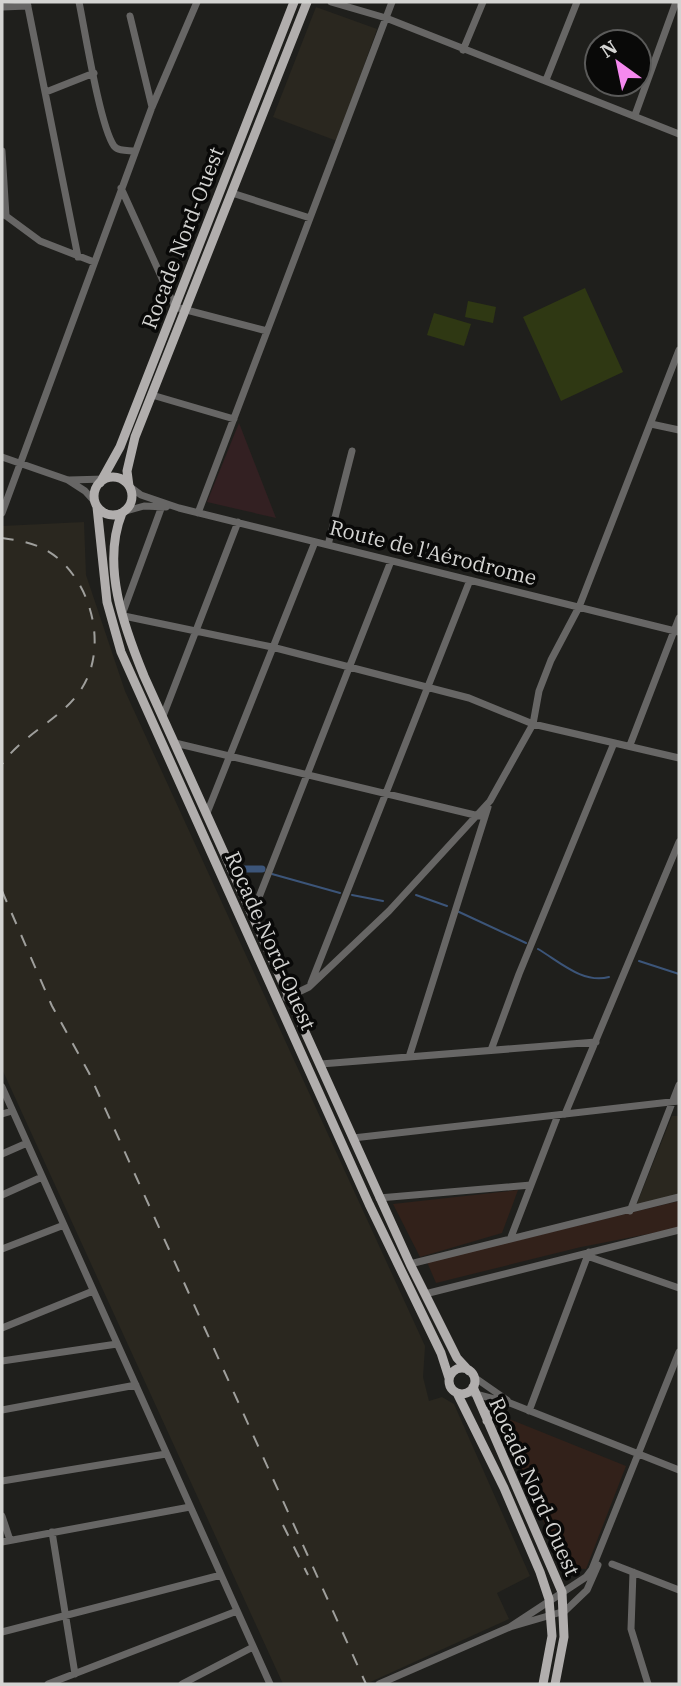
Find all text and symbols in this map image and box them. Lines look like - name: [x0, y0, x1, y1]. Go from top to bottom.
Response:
- north arrow: [583, 28, 653, 98]
- text: N: [596, 35, 622, 63]
- street label: Rocade Nord-Ouest: [134, 143, 230, 333]
- street label: Route de l'Aérodrome: [327, 513, 540, 591]
- street label: Rocade Nord-Ouest: [219, 847, 323, 1034]
- street label: Rocade Nord-Ouest: [483, 1393, 587, 1580]

